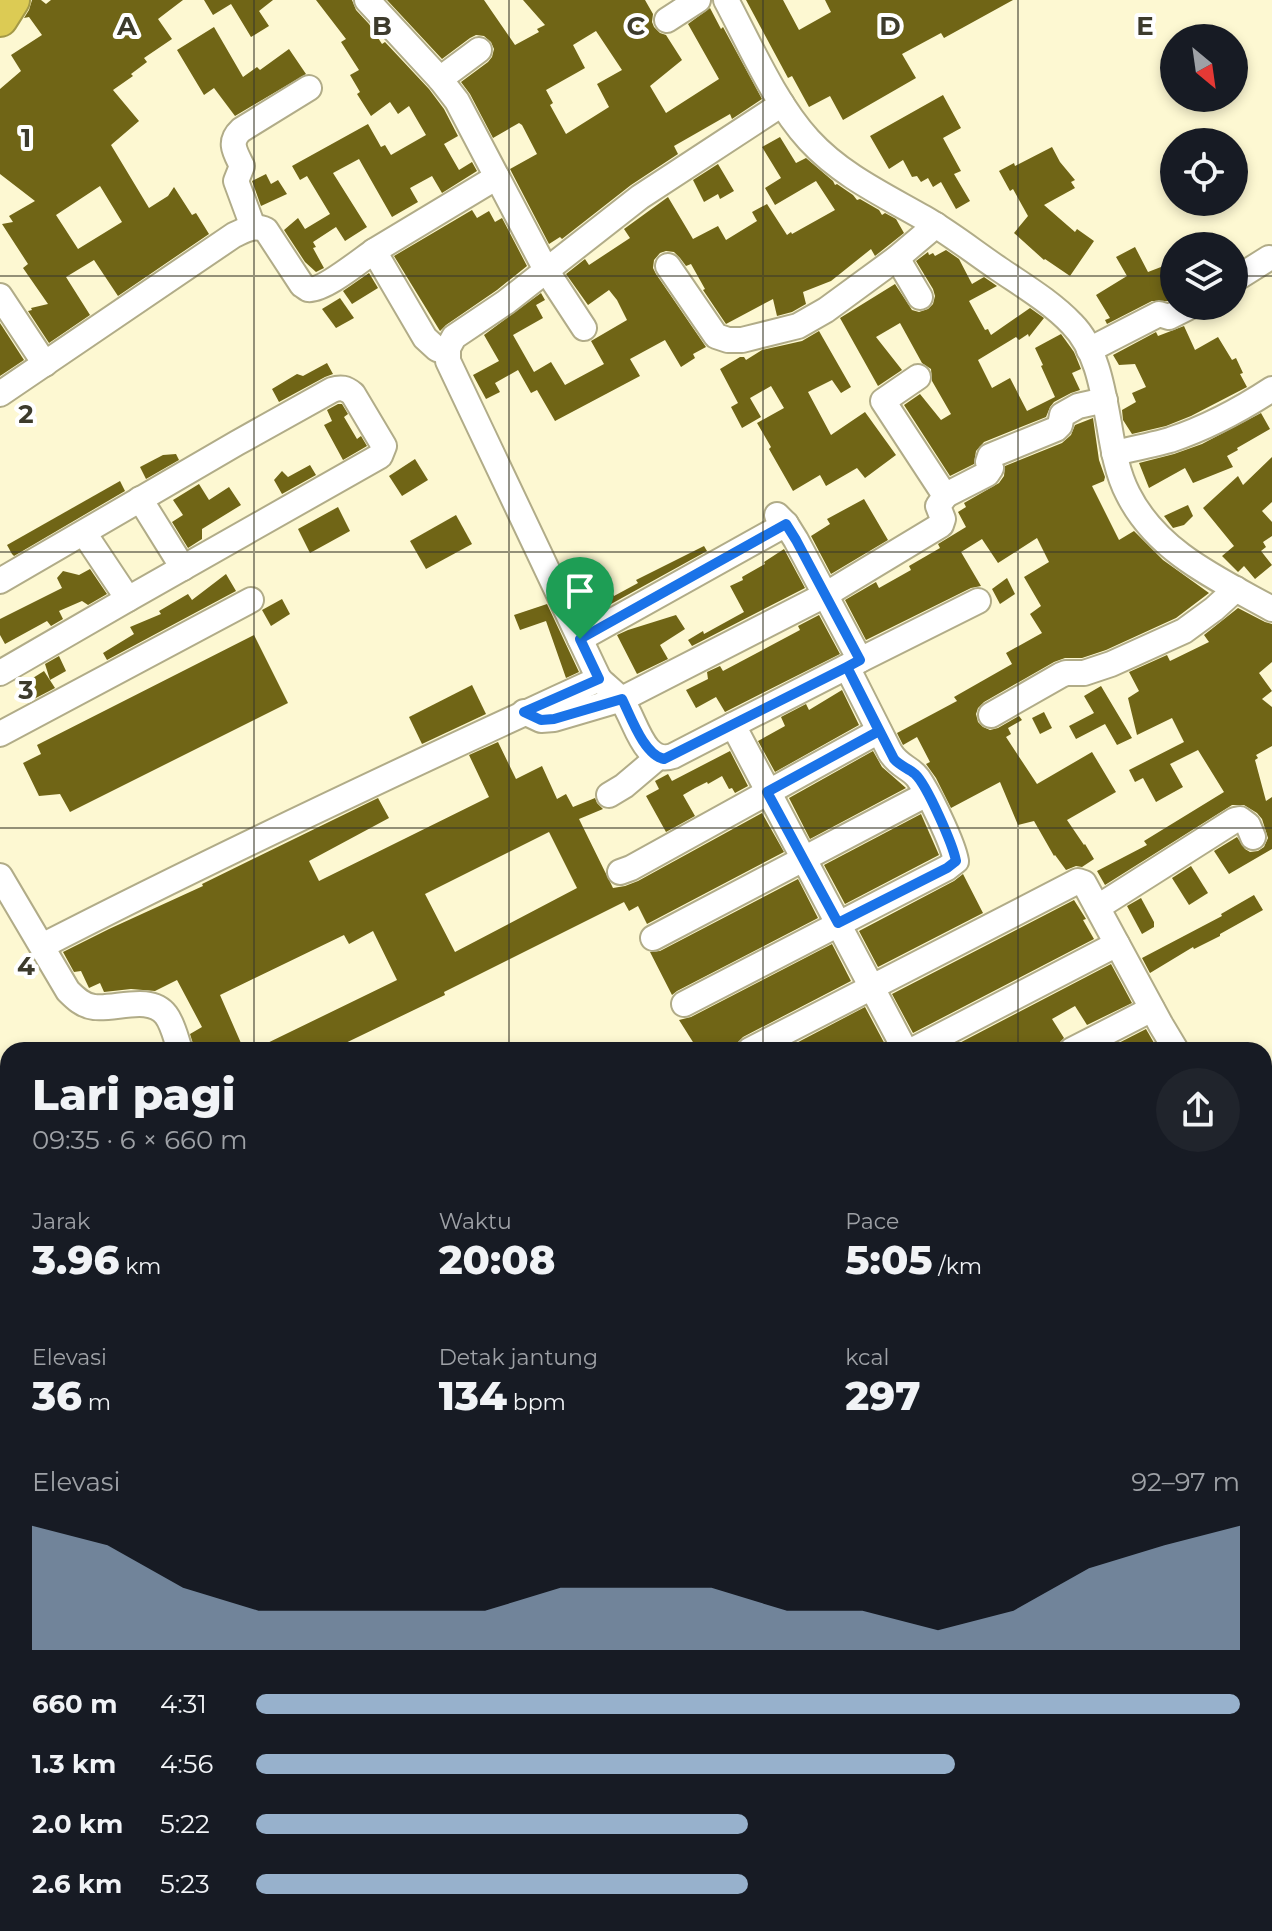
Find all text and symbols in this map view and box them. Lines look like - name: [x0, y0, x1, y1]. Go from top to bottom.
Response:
- text: A: [116, 10, 138, 42]
- text: B: [372, 10, 392, 42]
- text: C: [627, 10, 646, 42]
- text: D: [879, 10, 901, 42]
- text: E: [1136, 10, 1154, 42]
- north arrow: [1160, 24, 1248, 112]
- map controls: [1160, 24, 1248, 320]
- text: 1: [21, 122, 31, 154]
- button: locate: [1160, 128, 1248, 216]
- button: layers: [1160, 232, 1248, 320]
- text: 2: [18, 398, 34, 430]
- pin: [546, 557, 614, 639]
- icon: arrive: [558, 569, 602, 613]
- text: 3: [17, 674, 34, 706]
- text: 4: [17, 950, 35, 982]
- text: Lari pagi: [32, 1067, 236, 1121]
- button: share: [1156, 1068, 1240, 1152]
- text: 09:35 · 6 × 660 m: [32, 1124, 248, 1156]
- text: Jarak: [32, 1208, 90, 1235]
- text: Waktu: [439, 1208, 512, 1235]
- text: Pace: [845, 1208, 899, 1235]
- text: 3.96: [32, 1235, 119, 1284]
- text: 20:08: [439, 1235, 556, 1284]
- text: 5:05: [845, 1235, 933, 1284]
- text: km: [119, 1253, 161, 1280]
- text: /km: [933, 1253, 982, 1280]
- text: Elevasi: [32, 1344, 107, 1371]
- text: Detak jantung: [439, 1344, 598, 1371]
- text: kcal: [845, 1344, 889, 1371]
- text: 36: [32, 1371, 82, 1420]
- text: 134: [439, 1371, 507, 1420]
- text: 297: [845, 1371, 920, 1420]
- text: m: [82, 1389, 111, 1416]
- text: bpm: [507, 1389, 566, 1416]
- text: Elevasi: [32, 1466, 120, 1498]
- text: 92–97 m: [1131, 1466, 1240, 1498]
- text: 660 m: [32, 1688, 117, 1720]
- text: 4:31: [160, 1688, 207, 1720]
- text: 1.3 km: [32, 1748, 116, 1780]
- text: 4:56: [160, 1748, 213, 1780]
- text: 2.0 km: [32, 1808, 123, 1840]
- text: 5:22: [160, 1808, 210, 1840]
- text: 2.6 km: [32, 1868, 122, 1900]
- text: 5:23: [160, 1868, 210, 1900]

